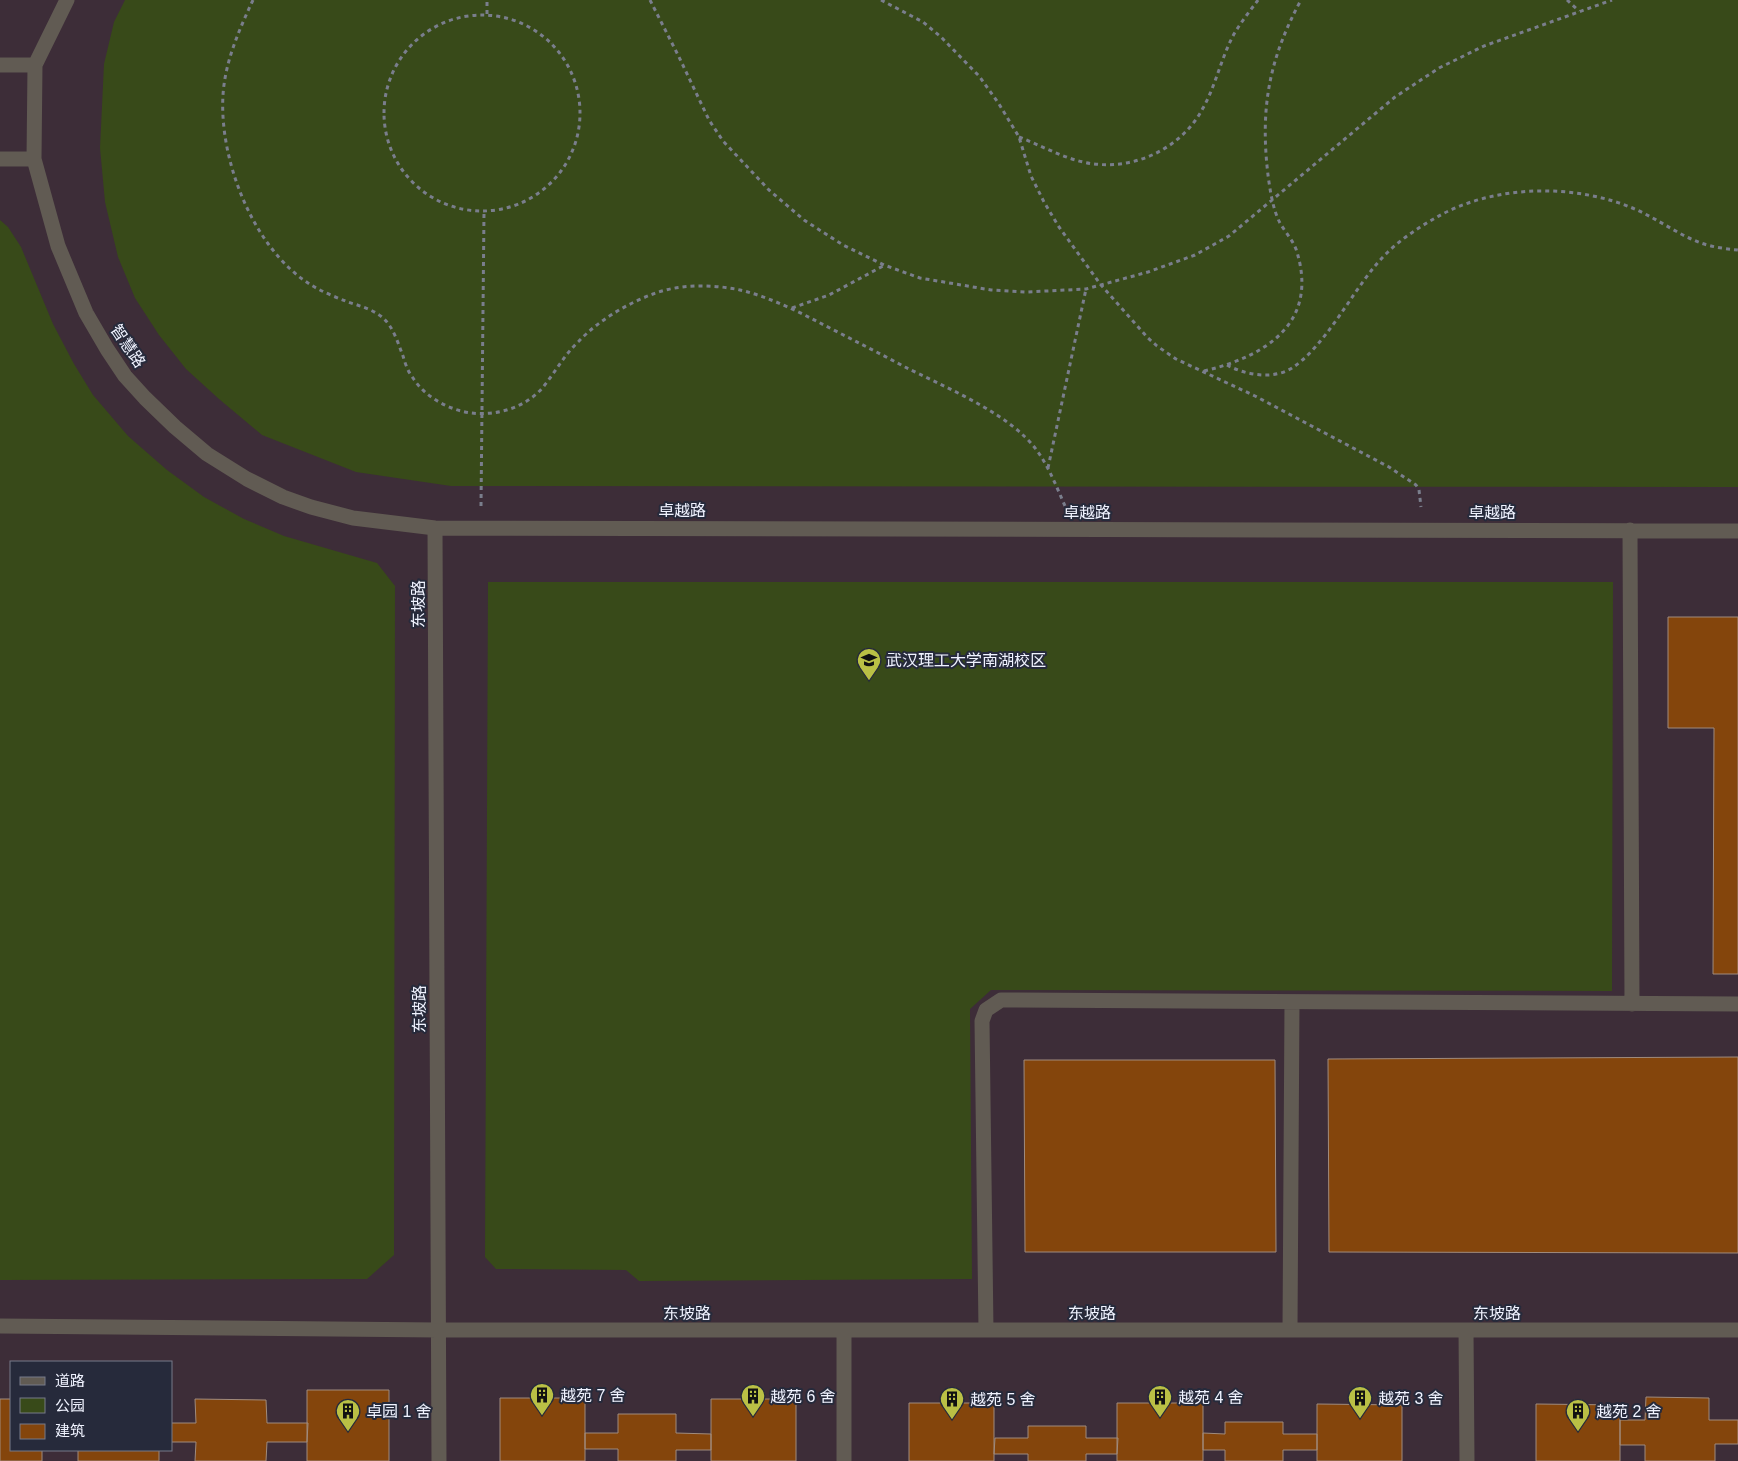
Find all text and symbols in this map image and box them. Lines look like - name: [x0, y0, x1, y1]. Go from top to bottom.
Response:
- street label: 智慧路: [108, 321, 148, 371]
- street label: 卓越路: [658, 502, 706, 519]
- street label: 卓越路: [1063, 504, 1111, 521]
- street label: 卓越路: [1468, 504, 1516, 521]
- street label: 东坡路: [410, 580, 427, 628]
- school or university icon: 武汉理工大学南湖校区: [856, 647, 882, 681]
- place label: 武汉理工大学南湖校区: [886, 652, 1046, 669]
- street label: 东坡路: [411, 985, 428, 1033]
- street label: 东坡路: [663, 1305, 711, 1322]
- street label: 东坡路: [1068, 1305, 1116, 1322]
- street label: 东坡路: [1473, 1305, 1521, 1322]
- legend: [10, 1361, 172, 1451]
- text: 道路: [55, 1372, 85, 1389]
- building icon: 越苑 7 舍: [529, 1382, 555, 1416]
- building icon: 越苑 6 舍: [740, 1383, 766, 1417]
- building icon: 越苑 4 舍: [1147, 1384, 1173, 1418]
- building icon: 越苑 3 舍: [1347, 1385, 1373, 1419]
- building icon: 越苑 5 舍: [939, 1386, 965, 1420]
- place label: 越苑 7 舍: [560, 1387, 626, 1404]
- place label: 越苑 6 舍: [770, 1388, 836, 1405]
- place label: 越苑 4 舍: [1178, 1389, 1244, 1406]
- place label: 越苑 3 舍: [1378, 1390, 1444, 1407]
- place label: 越苑 5 舍: [970, 1391, 1036, 1408]
- text: 公园: [55, 1397, 85, 1414]
- building icon: 卓园 1 舍: [335, 1398, 361, 1432]
- building icon: 越苑 2 舍: [1565, 1398, 1591, 1432]
- place label: 卓园 1 舍: [366, 1403, 432, 1420]
- place label: 越苑 2 舍: [1596, 1403, 1662, 1420]
- text: 建筑: [55, 1422, 85, 1439]

